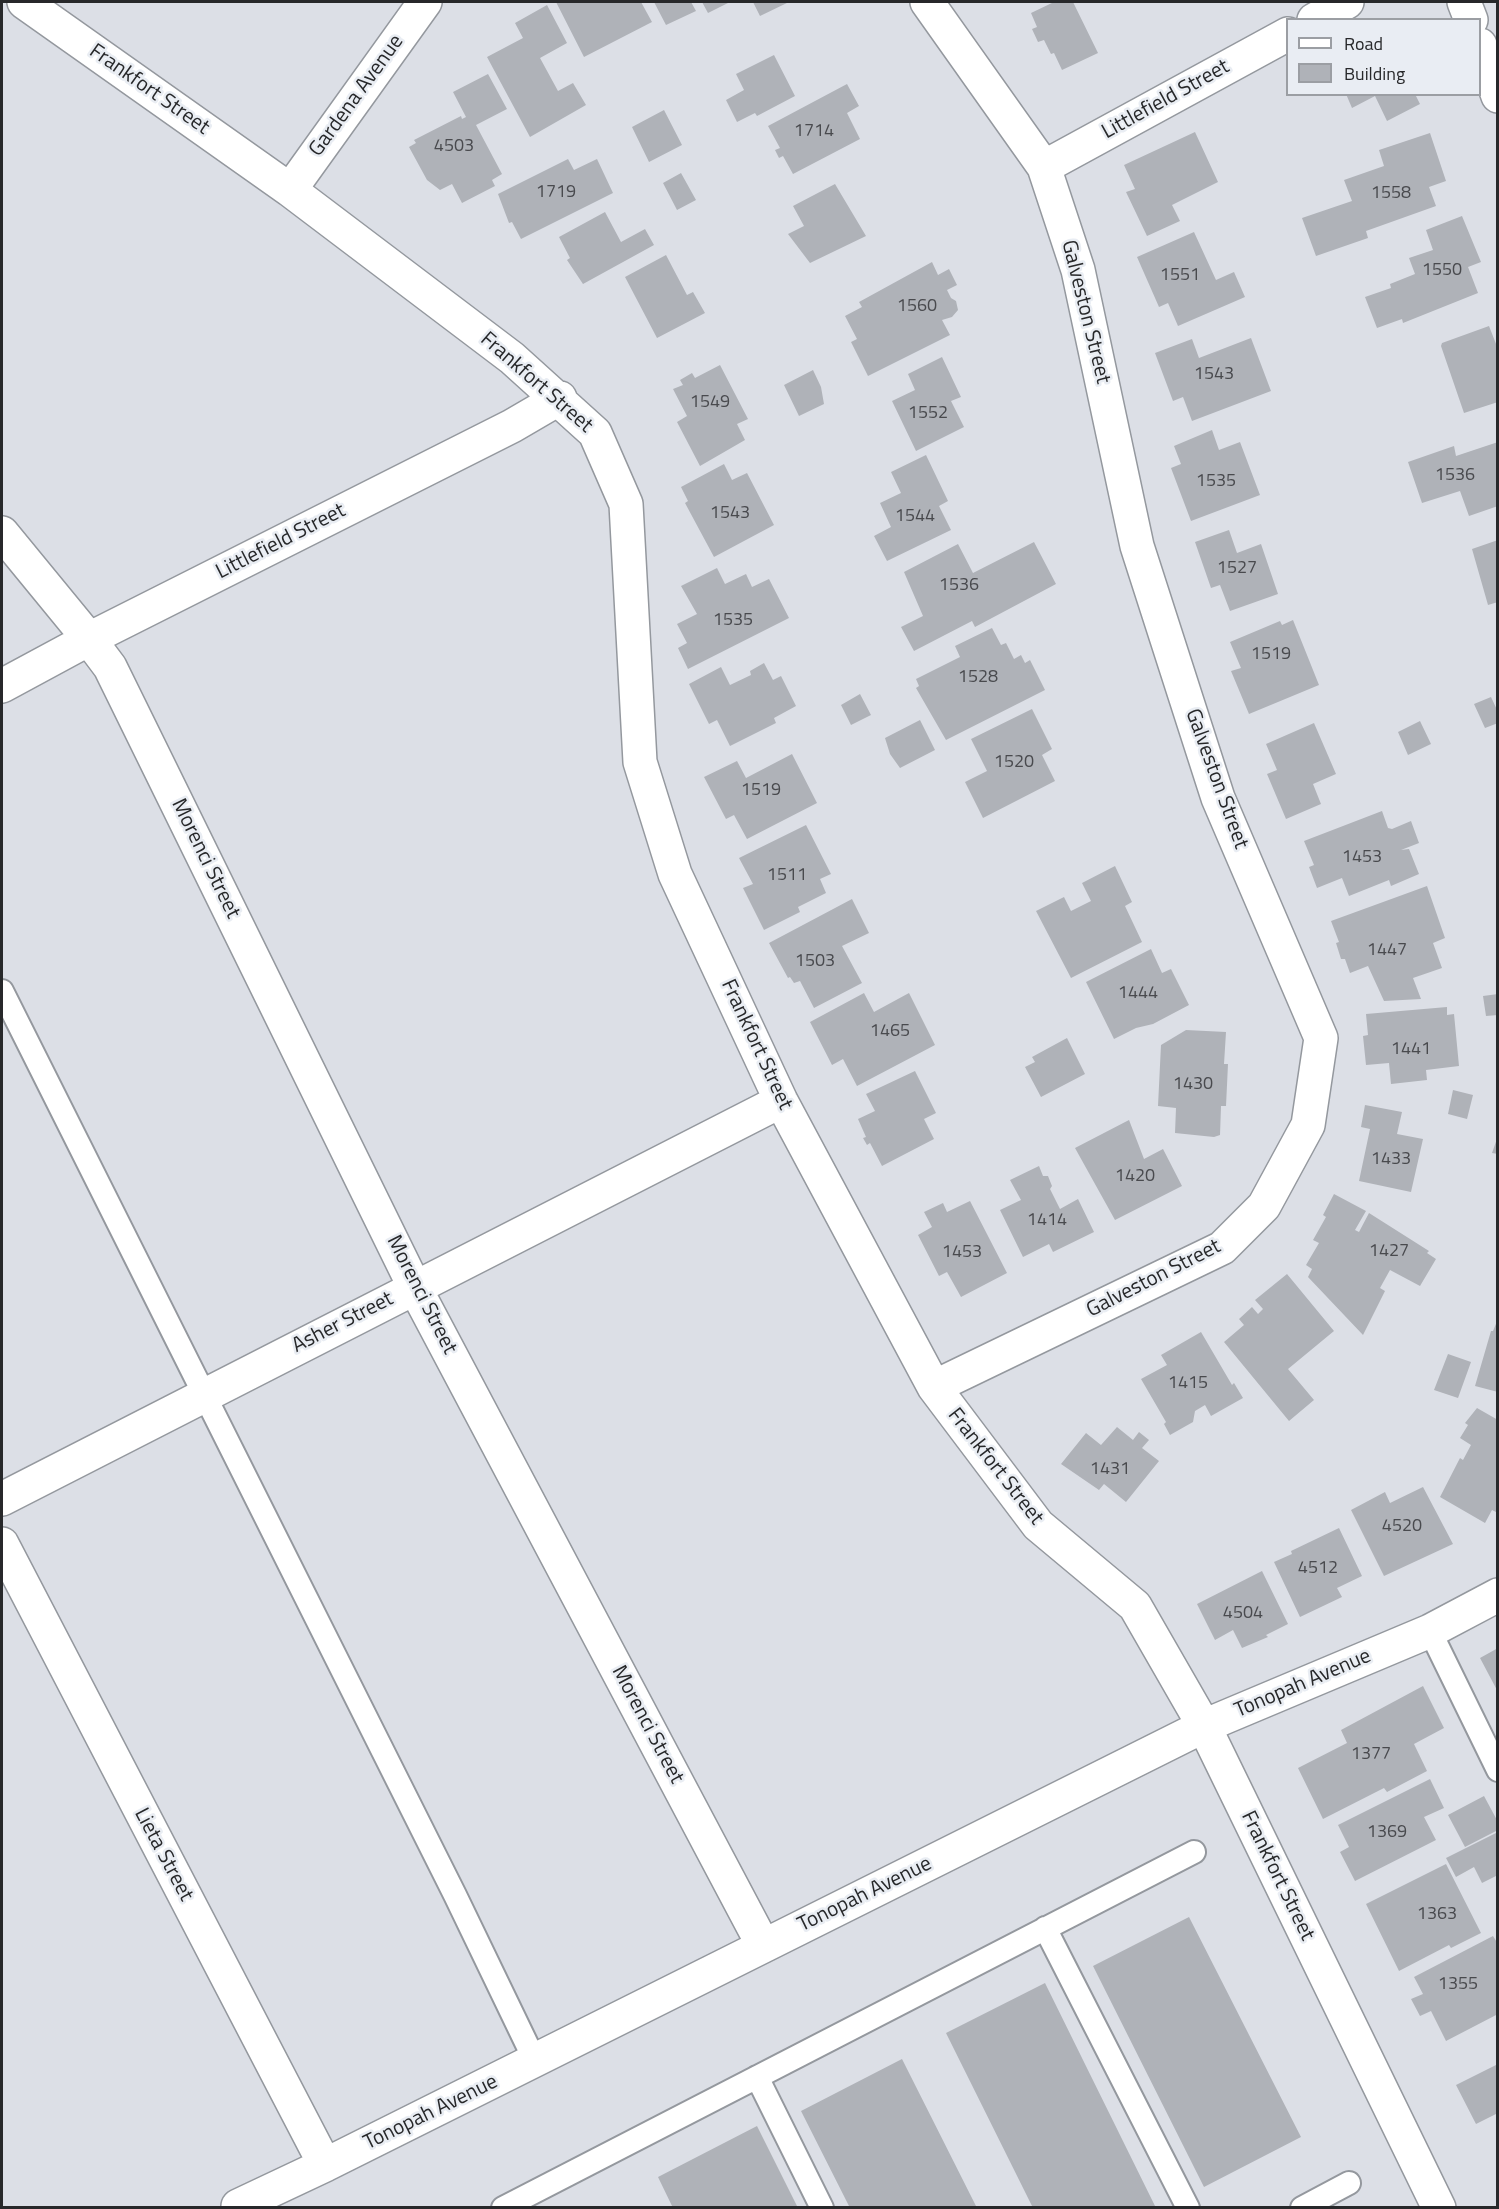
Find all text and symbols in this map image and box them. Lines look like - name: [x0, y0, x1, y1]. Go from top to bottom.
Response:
- legend: [1286, 18, 1481, 96]
- street label: Gardena Avenue: [304, 30, 410, 162]
- text: Road: [1344, 30, 1383, 57]
- street label: Frankfort Street: [84, 39, 214, 141]
- street label: Littlefield Street: [1098, 55, 1234, 145]
- text: Building: [1344, 60, 1405, 87]
- house number: 1714: [794, 121, 834, 143]
- house number: 4503: [434, 136, 474, 158]
- house number: 1719: [536, 182, 576, 204]
- house number: 1558: [1371, 183, 1411, 205]
- street label: Galveston Street: [1055, 238, 1115, 386]
- house number: 1550: [1422, 260, 1462, 282]
- house number: 1551: [1160, 265, 1200, 287]
- house number: 1560: [897, 296, 937, 318]
- street label: Frankfort Street: [475, 327, 597, 439]
- house number: 1543: [1194, 364, 1234, 386]
- house number: 1549: [690, 392, 730, 414]
- house number: 1552: [908, 403, 948, 425]
- house number: 1536: [1435, 465, 1475, 487]
- house number: 1535: [1196, 471, 1236, 493]
- street label: Littlefield Street: [212, 499, 350, 585]
- house number: 1543: [710, 503, 750, 525]
- house number: 1544: [895, 506, 935, 528]
- house number: 1527: [1217, 558, 1257, 580]
- house number: 1536: [939, 575, 979, 597]
- house number: 1535: [713, 610, 753, 632]
- house number: 1519: [1251, 644, 1291, 666]
- house number: 1528: [958, 667, 998, 689]
- street label: Galveston Street: [1179, 706, 1253, 852]
- house number: 1520: [994, 752, 1034, 774]
- house number: 1519: [741, 780, 781, 802]
- street label: Morenci Street: [165, 795, 245, 923]
- house number: 1453: [1342, 847, 1382, 869]
- house number: 1511: [767, 865, 807, 887]
- house number: 1447: [1367, 940, 1407, 962]
- house number: 1503: [795, 951, 835, 973]
- street label: Frankfort Street: [715, 976, 797, 1114]
- house number: 1444: [1118, 983, 1158, 1005]
- house number: 1465: [870, 1021, 910, 1043]
- house number: 1441: [1391, 1039, 1431, 1061]
- house number: 1430: [1173, 1074, 1213, 1096]
- house number: 1433: [1371, 1149, 1411, 1171]
- house number: 1420: [1115, 1166, 1155, 1188]
- house number: 1414: [1027, 1210, 1067, 1232]
- street label: Morenci Street: [380, 1231, 462, 1359]
- street label: Galveston Street: [1083, 1234, 1225, 1324]
- house number: 1427: [1369, 1241, 1409, 1263]
- house number: 1453: [942, 1242, 982, 1264]
- street label: Asher Street: [288, 1287, 398, 1359]
- house number: 1415: [1168, 1373, 1208, 1395]
- street label: Frankfort Street: [942, 1404, 1048, 1530]
- house number: 1431: [1090, 1459, 1130, 1481]
- house number: 4520: [1382, 1516, 1422, 1538]
- house number: 4512: [1298, 1558, 1338, 1580]
- house number: 4504: [1223, 1603, 1263, 1625]
- street label: Tonopah Avenue: [1231, 1644, 1375, 1724]
- street label: Morenci Street: [605, 1662, 689, 1788]
- house number: 1377: [1351, 1744, 1391, 1766]
- street label: Lieta Street: [128, 1804, 198, 1906]
- street label: Frankfort Street: [1235, 1807, 1319, 1945]
- house number: 1369: [1367, 1822, 1407, 1844]
- street label: Tonopah Avenue: [794, 1852, 936, 1938]
- house number: 1363: [1417, 1904, 1457, 1926]
- house number: 1355: [1438, 1974, 1478, 1996]
- street label: Tonopah Avenue: [360, 2070, 502, 2156]

